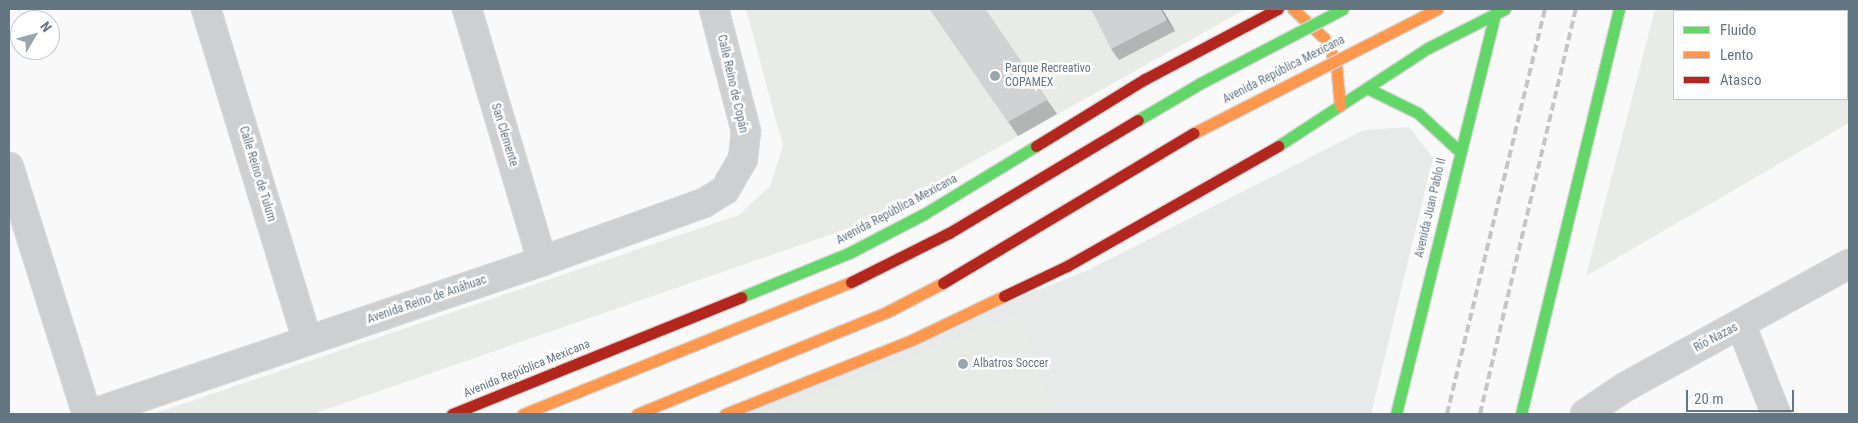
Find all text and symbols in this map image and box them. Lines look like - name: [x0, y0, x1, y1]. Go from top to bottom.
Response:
- north arrow: [10, 10, 60, 60]
- legend: [1673, 10, 1848, 100]
- text: N: [37, 18, 55, 35]
- text: Fluido: [1720, 21, 1756, 39]
- street label: Calle Reino de Copán: [714, 33, 750, 135]
- street label: Avenida República Mexicana: [1221, 33, 1347, 107]
- text: Lento: [1720, 46, 1753, 64]
- place label: Parque Recreativo COPAMEX: [1005, 62, 1091, 90]
- marker: Parque Recreativo COPAMEX: [989, 70, 1001, 82]
- text: Atasco: [1720, 71, 1761, 89]
- street label: San Clemente: [488, 102, 520, 168]
- street label: Calle Reino de Tulum: [236, 124, 278, 224]
- street label: Avenida Juan Pablo II: [1413, 157, 1449, 259]
- street label: Avenida República Mexicana: [834, 172, 960, 248]
- street label: Avenida Reino de Anáhuac: [365, 273, 489, 327]
- street label: Río Nazas: [1692, 320, 1740, 356]
- street label: Avenida República Mexicana: [462, 337, 592, 401]
- place label: Albatros Soccer: [973, 357, 1048, 371]
- marker: Albatros Soccer: [957, 358, 969, 370]
- scale bar: [1688, 380, 1796, 412]
- text: 20 m: [1694, 390, 1724, 408]

